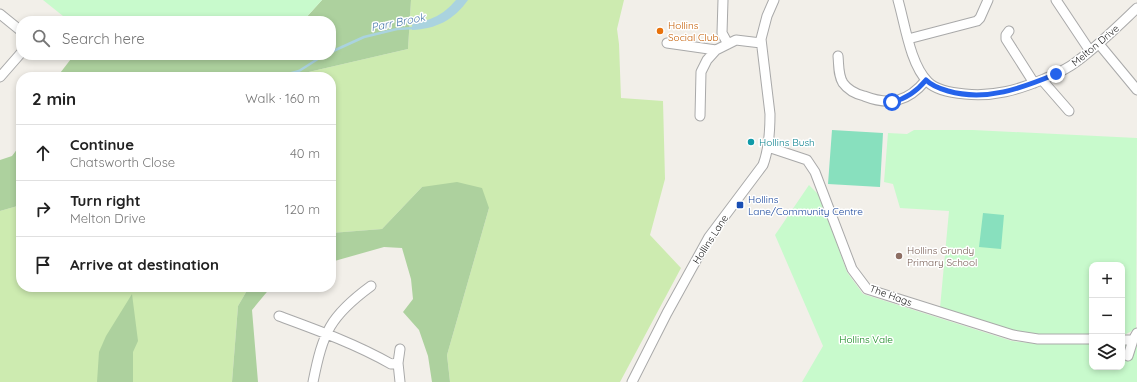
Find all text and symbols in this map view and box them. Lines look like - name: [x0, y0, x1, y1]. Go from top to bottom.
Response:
- water label: Parr Brook: [370, 10, 427, 34]
- search box: [16, 16, 336, 60]
- place label: Hollins Social Club: [668, 19, 719, 44]
- street label: Melton Drive: [1069, 21, 1122, 69]
- marker: Hollins Social Club: [655, 26, 665, 36]
- icon: search: [30, 27, 52, 49]
- text: Search here: [62, 29, 145, 48]
- route end: [1047, 65, 1065, 83]
- text: 2 min: [32, 88, 76, 109]
- text: Walk · 160 m: [245, 90, 320, 106]
- route start: [883, 93, 901, 111]
- text: Continue: [70, 135, 134, 154]
- place label: Hollins Bush: [759, 136, 815, 149]
- marker: Hollins Bush: [746, 137, 756, 147]
- icon: ahead: [32, 142, 54, 164]
- text: 40 m: [290, 145, 320, 161]
- text: Chatsworth Close: [70, 154, 175, 170]
- text: Turn right: [70, 191, 141, 210]
- place label: Hollins Lane/Community Centre: [748, 193, 863, 218]
- icon: right: [32, 198, 54, 220]
- marker: Hollins Lane/Community Centre: [735, 200, 745, 210]
- text: 120 m: [285, 201, 320, 217]
- text: Melton Drive: [70, 210, 146, 226]
- street label: Hollins Lane: [690, 212, 731, 266]
- place label: Hollins Grundy Primary School: [907, 244, 977, 269]
- marker: Hollins Grundy Primary School: [894, 251, 904, 261]
- icon: arrive: [32, 254, 54, 276]
- text: Arrive at destination: [70, 255, 219, 274]
- map controls: [1089, 262, 1125, 370]
- button: +: [1089, 262, 1125, 298]
- street label: The Hags: [868, 282, 914, 309]
- button: −: [1089, 298, 1125, 334]
- park label: Hollins Vale: [839, 333, 893, 346]
- button: layers: [1089, 334, 1125, 370]

